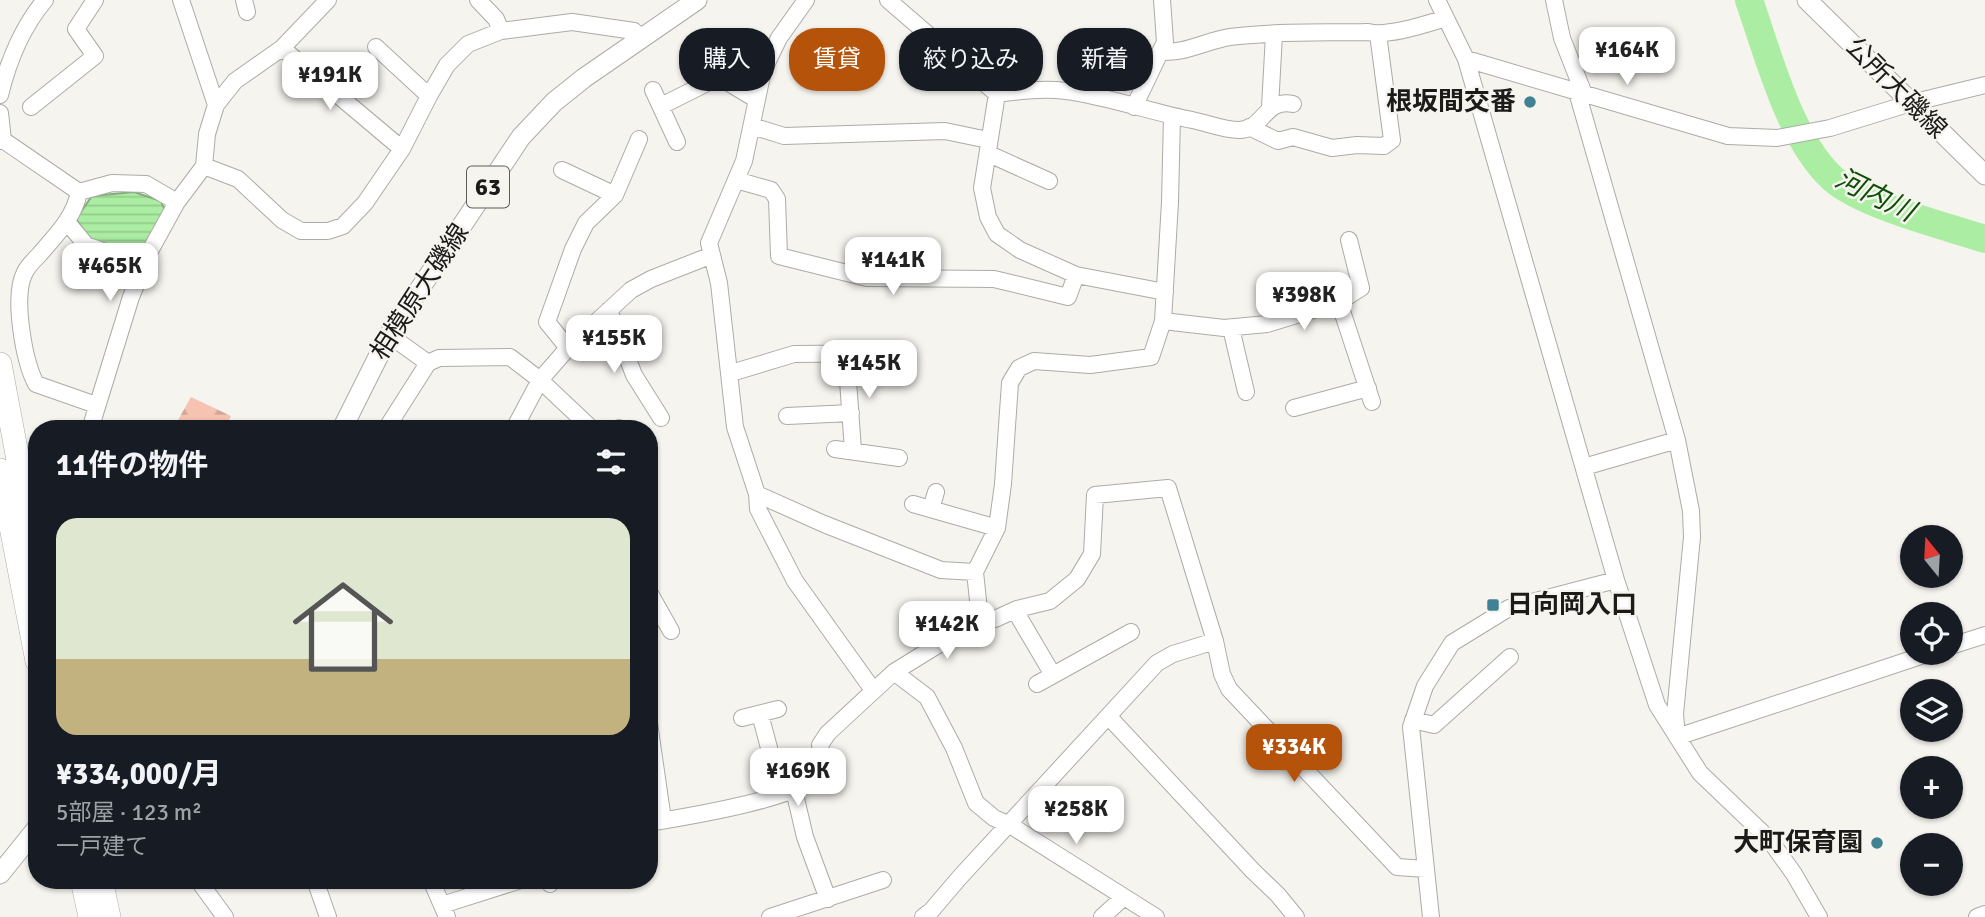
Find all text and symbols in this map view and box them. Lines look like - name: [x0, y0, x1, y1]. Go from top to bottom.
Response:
- chip: 購入: [679, 28, 775, 91]
- chip: 賃貸: [789, 28, 885, 91]
- chip: 絞り込み: [899, 28, 1043, 91]
- chip: 新着: [1057, 28, 1153, 91]
- pin: ¥164K: [1578, 28, 1676, 87]
- street label: 公所大磯線: [1839, 31, 1953, 145]
- text: ¥164K: [1595, 35, 1659, 64]
- pin: ¥191K: [281, 52, 379, 112]
- text: ¥191K: [298, 60, 362, 89]
- place label: 根坂間交番: [1386, 86, 1516, 118]
- marker: 根坂間交番: [1522, 94, 1538, 110]
- water label: 河内川: [1830, 161, 1923, 230]
- road number: 63: [467, 167, 509, 208]
- street label: 相模原大磯線: [364, 218, 476, 366]
- pin: ¥141K: [844, 238, 942, 297]
- pin: ¥465K: [61, 244, 159, 303]
- text: ¥141K: [861, 245, 925, 274]
- text: ¥465K: [78, 251, 142, 280]
- pin: ¥398K: [1255, 272, 1353, 332]
- text: ¥398K: [1272, 280, 1336, 309]
- pin: ¥155K: [565, 316, 663, 375]
- text: ¥155K: [582, 323, 646, 352]
- pin: ¥145K: [820, 340, 918, 400]
- text: ¥145K: [837, 348, 901, 377]
- icon: filters: [592, 443, 630, 481]
- text: 11件の物件: [56, 447, 208, 484]
- north arrow: [1900, 525, 1964, 588]
- map controls: [1900, 525, 1963, 896]
- icon: home: [280, 564, 406, 690]
- place label: 日向岡入口: [1507, 589, 1637, 621]
- marker: 日向岡入口: [1485, 597, 1501, 613]
- pin: ¥142K: [898, 602, 996, 661]
- button: locate: [1900, 602, 1963, 665]
- text: ¥142K: [915, 609, 979, 638]
- button: layers: [1900, 679, 1963, 742]
- pin: ¥334K: [1245, 724, 1343, 784]
- text: ¥334K: [1262, 732, 1326, 761]
- pin: ¥169K: [749, 748, 847, 808]
- text: ¥334,000/月: [56, 756, 222, 793]
- text: ¥169K: [766, 756, 830, 785]
- button: +: [1900, 756, 1963, 819]
- pin: ¥258K: [1027, 786, 1125, 846]
- text: ¥258K: [1044, 794, 1108, 823]
- text: 5部屋 · 123 m²: [56, 798, 202, 827]
- place label: 大町保育園: [1733, 827, 1863, 859]
- text: 一戸建て: [56, 832, 148, 861]
- button: −: [1900, 833, 1963, 896]
- marker: 大町保育園: [1869, 835, 1885, 851]

